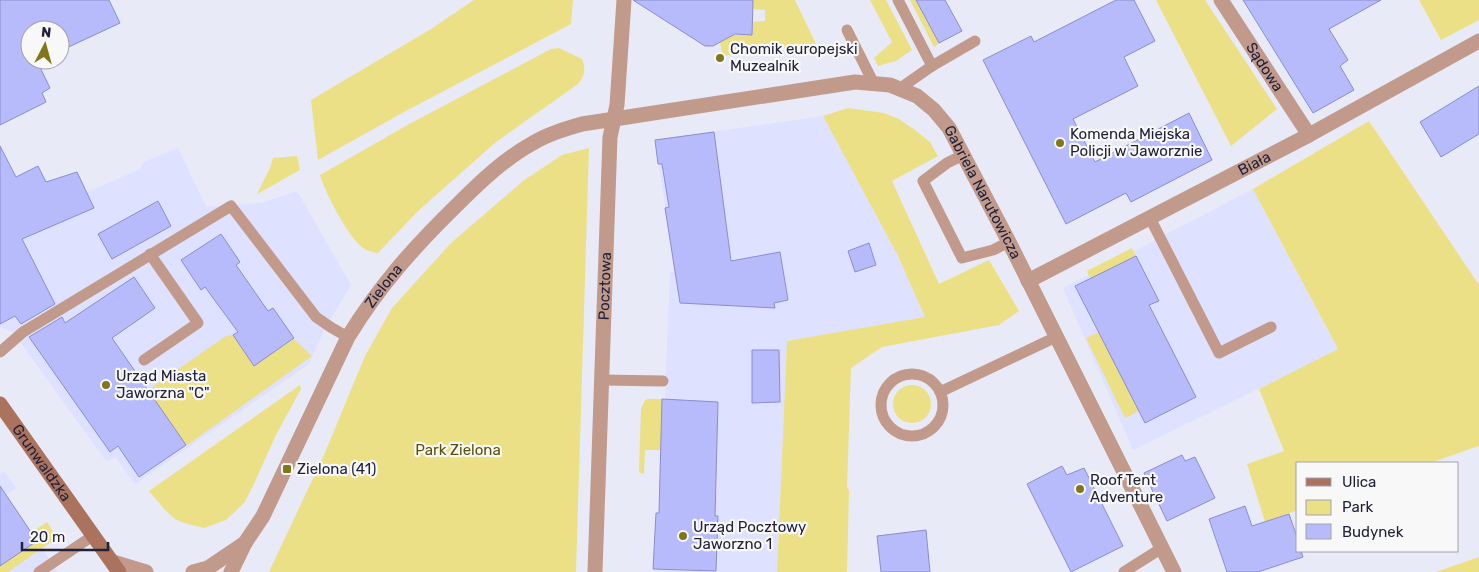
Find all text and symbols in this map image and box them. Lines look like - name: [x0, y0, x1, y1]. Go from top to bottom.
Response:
- north arrow: [20, 20, 70, 70]
- text: N: [40, 24, 52, 42]
- street label: Sądowa: [1242, 39, 1287, 95]
- place label: Chomik europejski Muzealnik: [730, 40, 858, 75]
- marker: Chomik europejski Muzealnik: [714, 52, 726, 64]
- street label: Gabriela Narutowicza: [940, 122, 1025, 262]
- place label: Komenda Miejska Policji w Jaworznie: [1070, 125, 1202, 160]
- marker: Komenda Miejska Policji w Jaworznie: [1054, 137, 1066, 149]
- street label: Biała: [1235, 148, 1274, 179]
- street label: Pocztowa: [595, 252, 615, 321]
- street label: Zielona: [361, 260, 406, 311]
- place label: Urząd Miasta Jaworzna "C": [116, 367, 210, 402]
- marker: Urząd Miasta Jaworzna "C": [100, 379, 112, 391]
- street label: Grunwaldzka: [8, 421, 75, 505]
- park label: Park Zielona: [415, 441, 501, 459]
- place label: Zielona (41): [297, 460, 376, 478]
- legend: [1296, 462, 1459, 552]
- marker: Zielona (41): [281, 463, 293, 475]
- place label: Roof Tent Adventure: [1090, 471, 1163, 506]
- text: Ulica: [1342, 473, 1376, 491]
- marker: Roof Tent Adventure: [1074, 483, 1086, 495]
- text: Park: [1342, 498, 1373, 516]
- place label: Urząd Pocztowy Jaworzno 1: [693, 518, 806, 553]
- scale bar: [22, 520, 109, 552]
- text: Budynek: [1342, 523, 1404, 541]
- text: 20 m: [30, 528, 65, 546]
- marker: Urząd Pocztowy Jaworzno 1: [677, 530, 689, 542]

